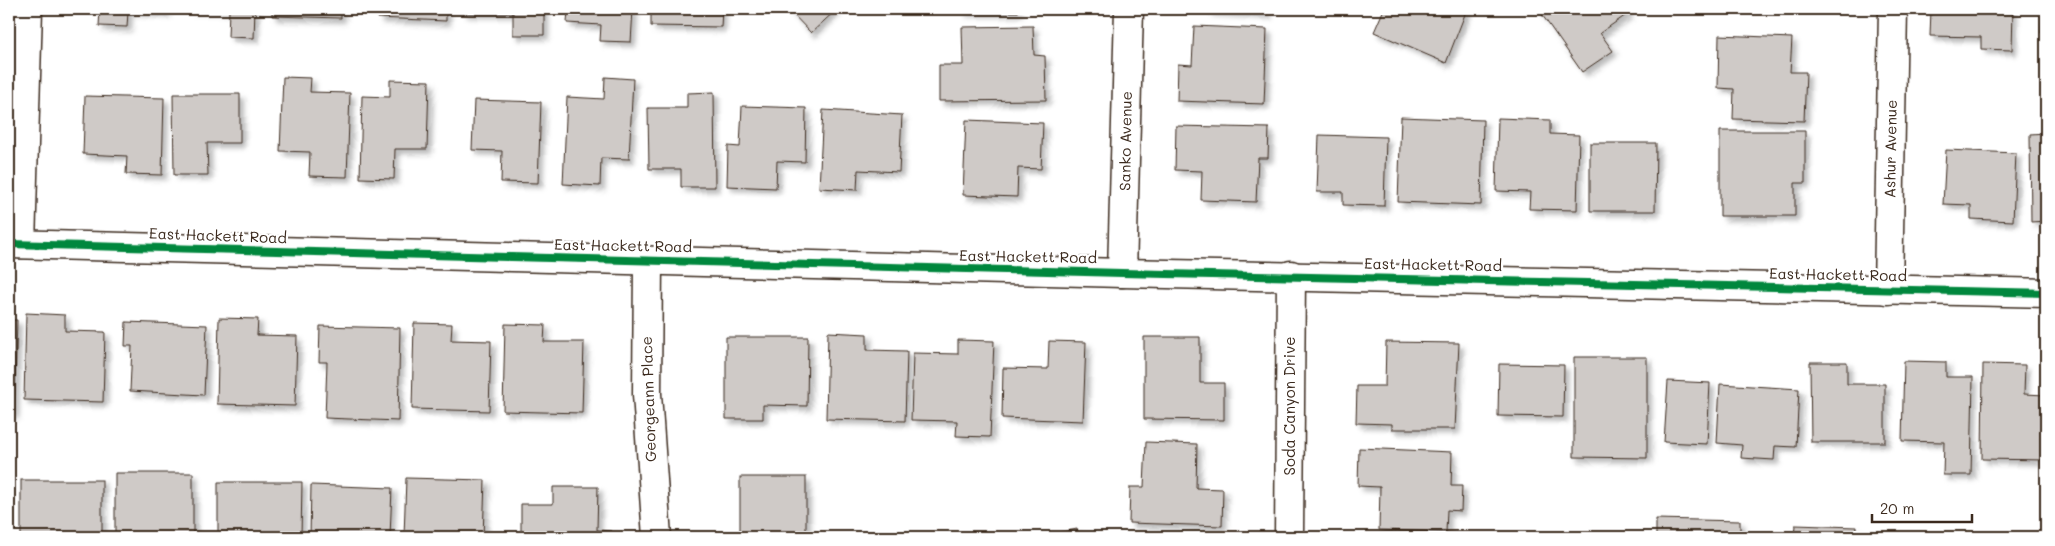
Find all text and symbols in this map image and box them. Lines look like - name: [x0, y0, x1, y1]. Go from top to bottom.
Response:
- street label: Sanko Avenue: [1114, 91, 1136, 191]
- street label: Ashur Avenue: [1879, 100, 1901, 198]
- street label: East Hackett Road: [149, 223, 287, 247]
- street label: East Hackett Road: [554, 234, 692, 256]
- street label: East Hackett Road: [959, 245, 1097, 267]
- street label: East Hackett Road: [1364, 253, 1502, 275]
- street label: East Hackett Road: [1769, 263, 1907, 285]
- street label: Georgeann Place: [636, 336, 660, 462]
- street label: Soda Canyon Drive: [1279, 337, 1299, 475]
- scale bar: [1872, 491, 1972, 523]
- text: 20 m: [1880, 498, 1914, 518]

